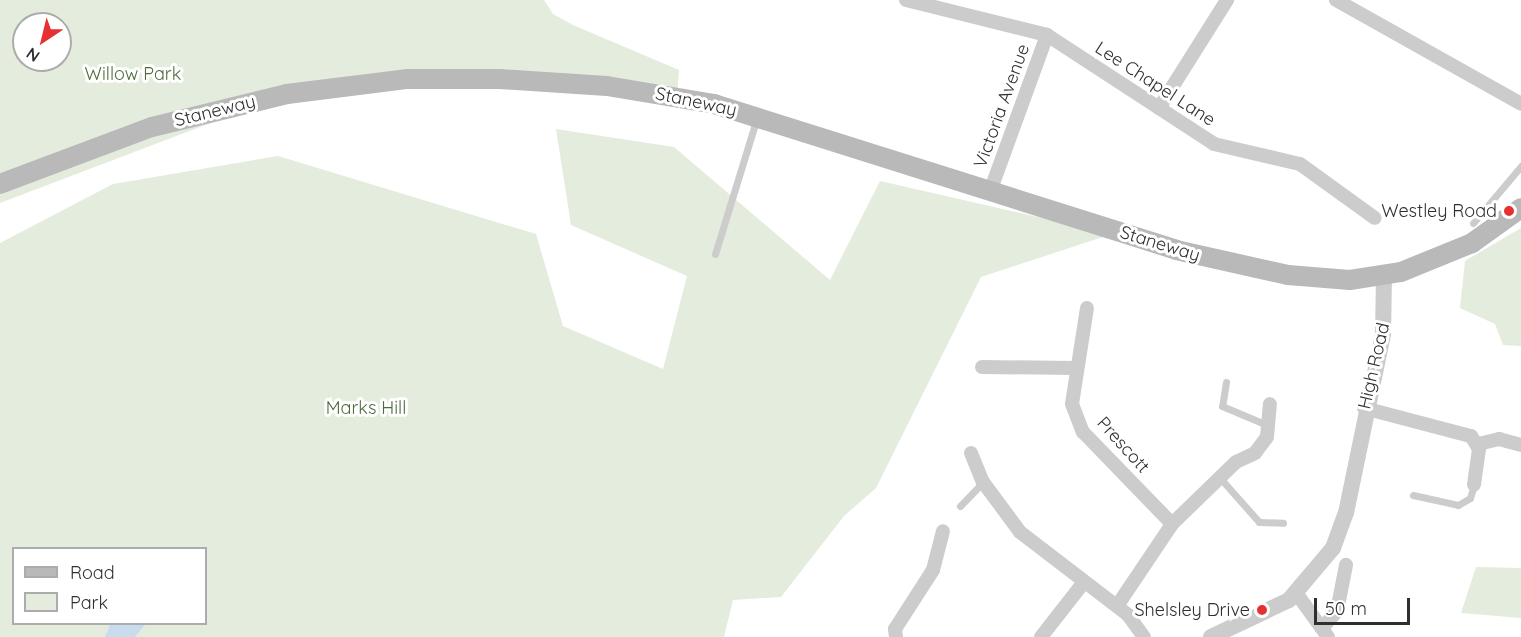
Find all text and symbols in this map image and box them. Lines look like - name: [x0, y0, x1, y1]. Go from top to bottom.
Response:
- north arrow: [12, 12, 72, 72]
- street label: Lee Chapel Lane: [1091, 37, 1219, 131]
- street label: Victoria Avenue: [970, 41, 1034, 171]
- text: N: [22, 44, 43, 67]
- park label: Willow Park: [85, 63, 181, 85]
- street label: Staneway: [653, 83, 739, 121]
- street label: Staneway: [172, 91, 258, 131]
- place label: Westley Road: [1381, 200, 1497, 222]
- marker: Westley Road: [1502, 204, 1516, 218]
- street label: Staneway: [1117, 222, 1203, 266]
- street label: High Road: [1354, 321, 1394, 411]
- park label: Marks Hill: [326, 397, 406, 419]
- street label: Prescott: [1092, 412, 1154, 478]
- legend: [12, 547, 207, 625]
- text: Road: [70, 561, 115, 584]
- scale bar: [1317, 586, 1413, 624]
- text: Park: [70, 591, 108, 614]
- text: 50 m: [1325, 597, 1367, 620]
- place label: Shelsley Drive: [1134, 599, 1250, 621]
- marker: Shelsley Drive: [1255, 603, 1269, 617]

